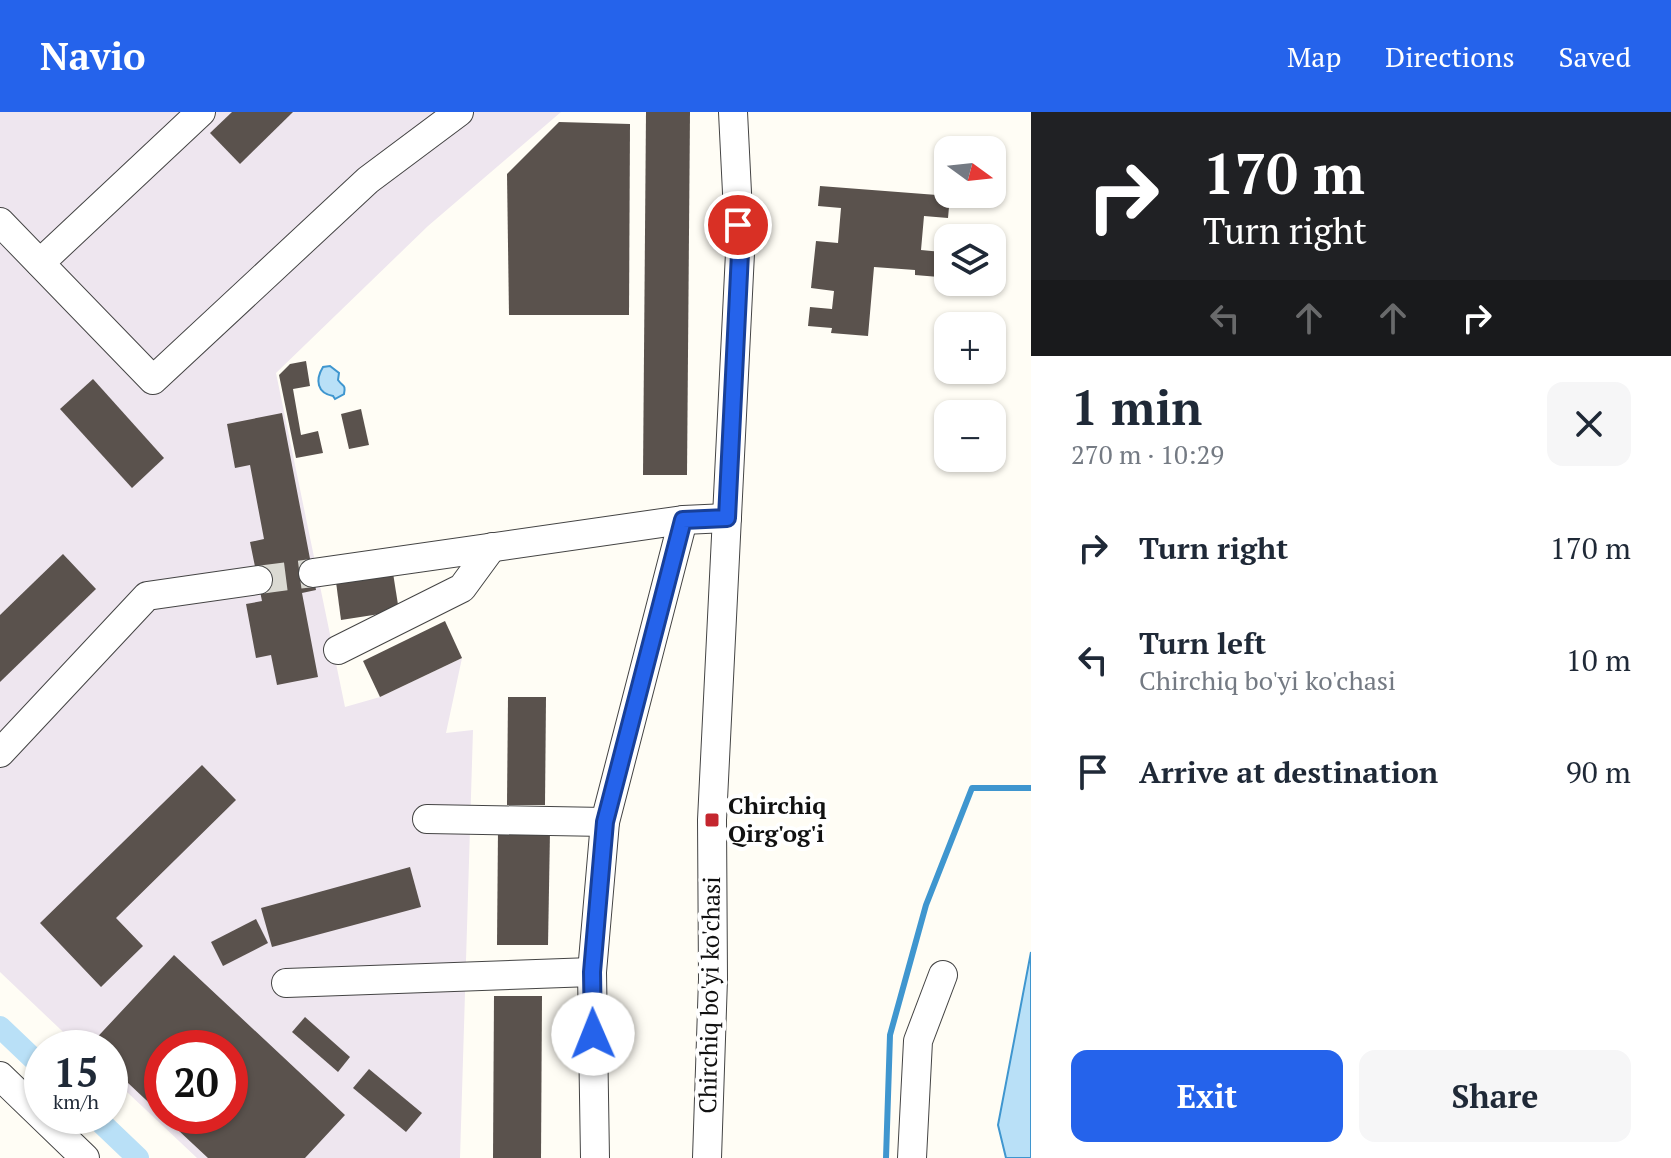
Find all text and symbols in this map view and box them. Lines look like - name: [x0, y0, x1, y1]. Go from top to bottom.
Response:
- text: Navio: [40, 31, 146, 81]
- text: Map: [1287, 38, 1341, 75]
- text: Directions: [1385, 38, 1515, 75]
- text: Saved: [1559, 38, 1631, 75]
- north arrow: [934, 136, 1006, 208]
- map controls: [934, 136, 1006, 472]
- text: 170 m: [1203, 136, 1365, 210]
- icon: right: [1071, 144, 1175, 248]
- pin: [704, 191, 772, 259]
- icon: arrive: [716, 203, 760, 247]
- text: Turn right: [1203, 207, 1367, 254]
- button: layers: [934, 224, 1006, 296]
- icon: left: [1203, 296, 1247, 340]
- icon: ahead: [1287, 296, 1331, 340]
- icon: ahead: [1371, 296, 1415, 340]
- icon: right: [1455, 296, 1499, 340]
- button: +: [934, 312, 1006, 384]
- text: 1 min: [1071, 375, 1202, 439]
- button: close: [1547, 382, 1631, 466]
- button: −: [934, 400, 1006, 472]
- text: 270 m · 10:29: [1071, 437, 1224, 471]
- icon: right: [1071, 526, 1115, 570]
- text: Turn right: [1139, 528, 1288, 568]
- text: 170 m: [1550, 528, 1631, 568]
- text: Turn left: [1139, 623, 1266, 663]
- icon: left: [1071, 638, 1115, 682]
- text: 10 m: [1566, 640, 1631, 680]
- text: Chirchiq bo'yi ko'chasi: [1139, 663, 1396, 697]
- icon: arrive: [1071, 750, 1115, 794]
- text: Arrive at destination: [1139, 752, 1438, 792]
- text: 90 m: [1566, 752, 1631, 792]
- place label: Chirchiq Qirg'og'i: [728, 789, 826, 849]
- marker: Chirchiq Qirg'og'i: [703, 811, 721, 829]
- street label: Chirchiq bo'yi ko'chasi: [691, 876, 727, 1114]
- position arrow: [551, 992, 635, 1076]
- speed limit sign: 20: [144, 1030, 248, 1134]
- text: 15: [53, 1045, 99, 1098]
- button: Exit: [1071, 1050, 1343, 1142]
- button: Share: [1359, 1050, 1631, 1142]
- text: km/h: [53, 1088, 99, 1115]

